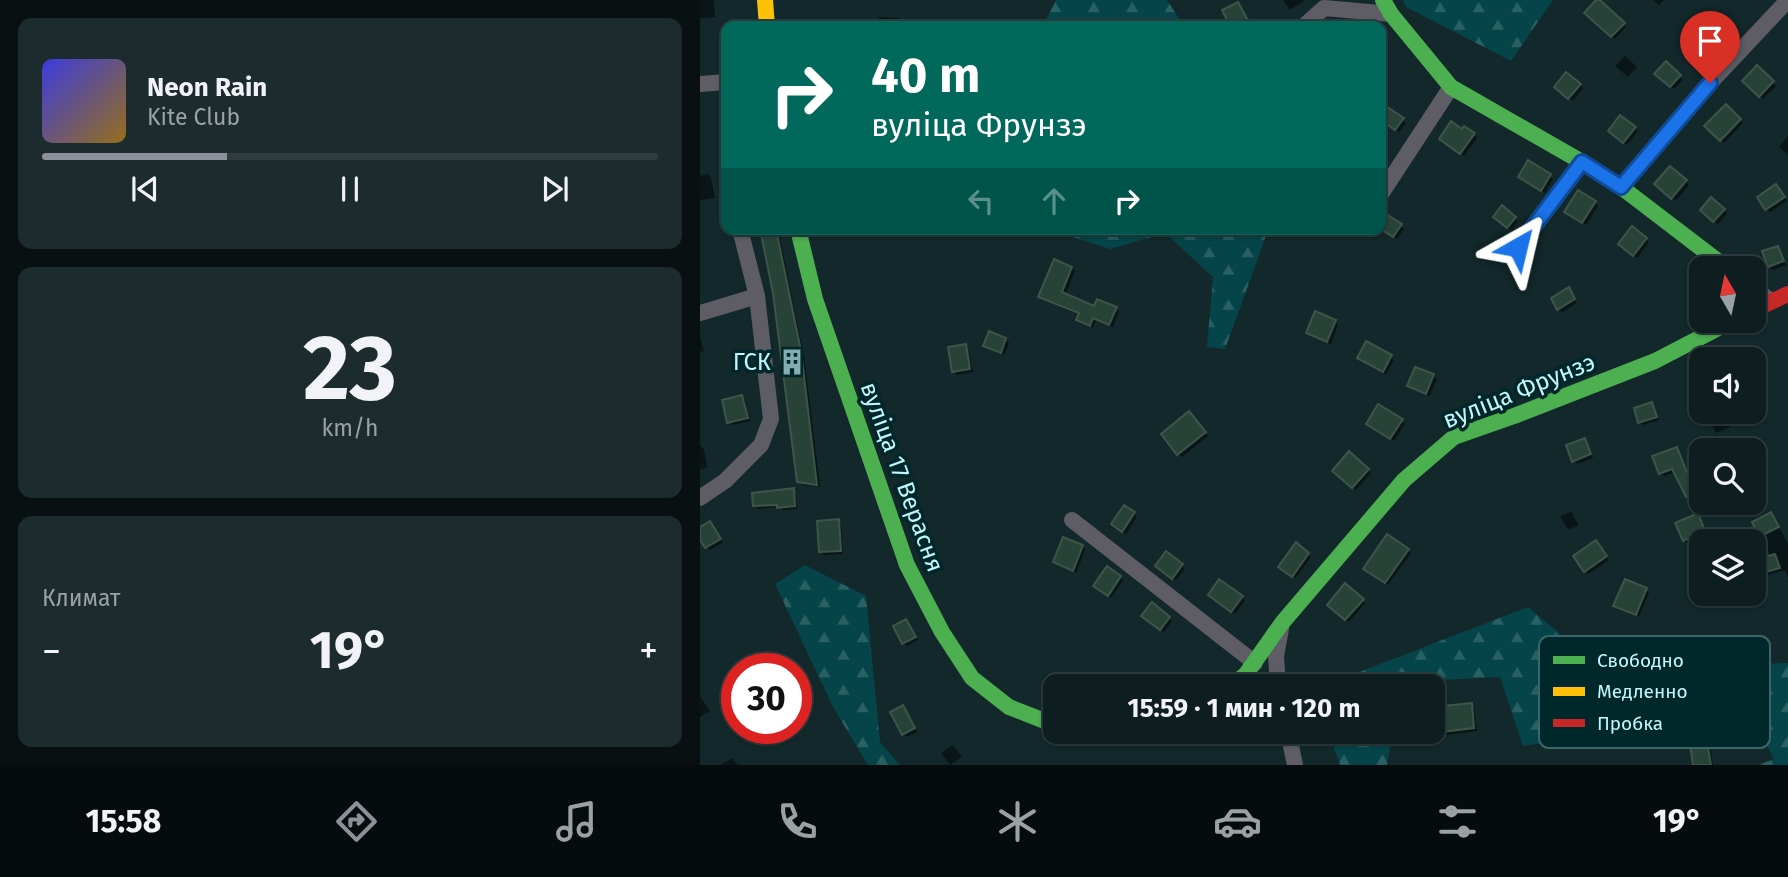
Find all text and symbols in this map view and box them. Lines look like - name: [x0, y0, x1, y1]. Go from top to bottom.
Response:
- pin: [1680, 11, 1740, 83]
- icon: arrive: [1691, 22, 1729, 60]
- text: 40 m: [871, 46, 980, 105]
- icon: right: [756, 49, 847, 140]
- text: Neon Rain: [147, 72, 267, 103]
- text: Kite Club: [147, 103, 240, 131]
- text: вуліца Фрунзэ: [871, 106, 1087, 144]
- icon: previous: [126, 170, 164, 208]
- icon: pause: [331, 170, 369, 208]
- icon: next: [536, 170, 574, 208]
- icon: left: [962, 182, 1000, 220]
- icon: ahead: [1035, 182, 1073, 220]
- icon: right: [1108, 182, 1146, 220]
- position arrow: [1481, 210, 1555, 284]
- north arrow: [1689, 256, 1766, 332]
- map controls: [1689, 256, 1766, 606]
- text: 23: [303, 314, 397, 423]
- building icon: ГСК: [777, 347, 807, 377]
- button: sound: [1689, 347, 1766, 424]
- place label: ГСК: [733, 348, 771, 376]
- street label: вуліца Фрунзэ: [1439, 348, 1599, 434]
- street label: вуліца 17 Верасня: [855, 378, 949, 576]
- text: km/h: [322, 414, 378, 442]
- button: search: [1689, 438, 1766, 515]
- button: layers: [1689, 529, 1766, 606]
- text: Климат: [42, 584, 120, 612]
- text: 19°: [310, 619, 390, 682]
- text: −: [42, 628, 61, 674]
- text: +: [639, 628, 658, 674]
- legend: [1539, 636, 1770, 748]
- text: Свободно: [1597, 649, 1684, 672]
- speed limit sign: 30: [721, 653, 812, 744]
- text: Медленно: [1597, 680, 1688, 703]
- text: 15:59 · 1 мин · 120 m: [1128, 693, 1360, 724]
- text: Пробка: [1597, 712, 1663, 735]
- icon: directions: [332, 797, 381, 846]
- icon: music: [552, 797, 601, 846]
- icon: phone: [773, 797, 822, 846]
- icon: climate: [993, 797, 1042, 846]
- icon: car: [1213, 797, 1262, 846]
- icon: filters: [1433, 797, 1482, 846]
- text: 15:58: [86, 802, 161, 840]
- text: 19°: [1653, 802, 1702, 840]

